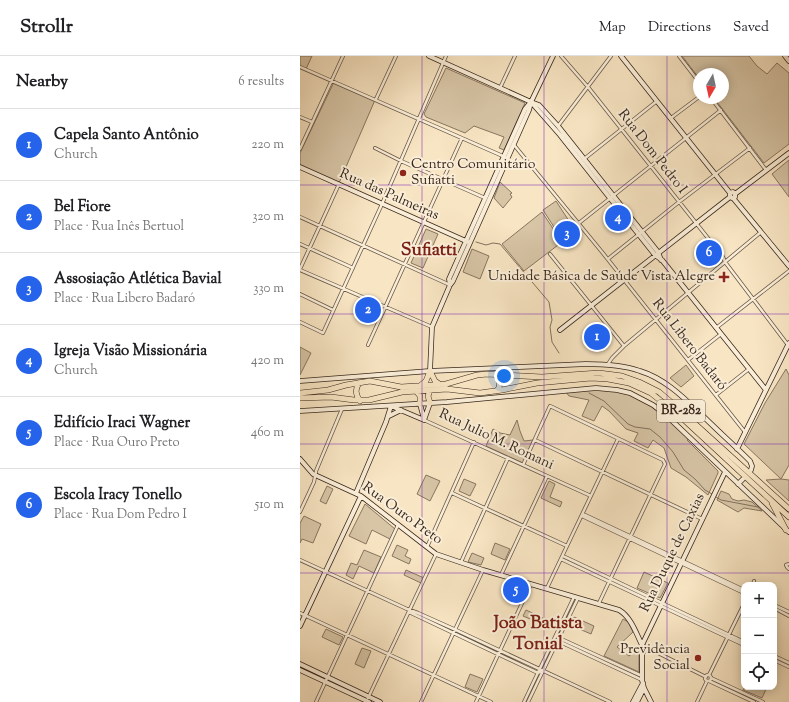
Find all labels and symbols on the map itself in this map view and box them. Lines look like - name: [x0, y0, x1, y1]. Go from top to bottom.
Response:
- north arrow: [693, 68, 729, 104]
- street label: Rua Dom Pedro I: [613, 105, 692, 199]
- place label: Centro Comunitário Sufiatti: [411, 155, 536, 191]
- street label: Rua das Palmeiras: [336, 164, 442, 226]
- marker: Centro Comunitário Sufiatti: [398, 168, 408, 178]
- pin: 4: [605, 203, 631, 233]
- pin: 3: [554, 219, 580, 249]
- district label: Sufiatti: [401, 238, 458, 264]
- pin: 6: [696, 238, 722, 268]
- place label: Unidade Básica de Saúde Vista Alegre: [488, 267, 715, 287]
- marker: Unidade Básica de Saúde Vista Alegre: [718, 271, 730, 283]
- pin: 2: [355, 295, 381, 325]
- street label: Rua Libero Badaró: [647, 295, 731, 395]
- pin: 1: [584, 322, 610, 352]
- your location: [494, 366, 514, 386]
- road number: BR-282: [657, 400, 705, 422]
- street label: Rua Julio M. Romani: [435, 405, 557, 475]
- street label: Rua Ouro Preto: [358, 478, 447, 550]
- street label: Rua Duque de Caxias: [636, 490, 710, 616]
- pin: 5: [503, 575, 529, 605]
- district label: João Batista Tonial: [491, 611, 583, 658]
- place label: Previdência Social: [620, 640, 691, 676]
- marker: Previdência Social: [693, 653, 703, 663]

